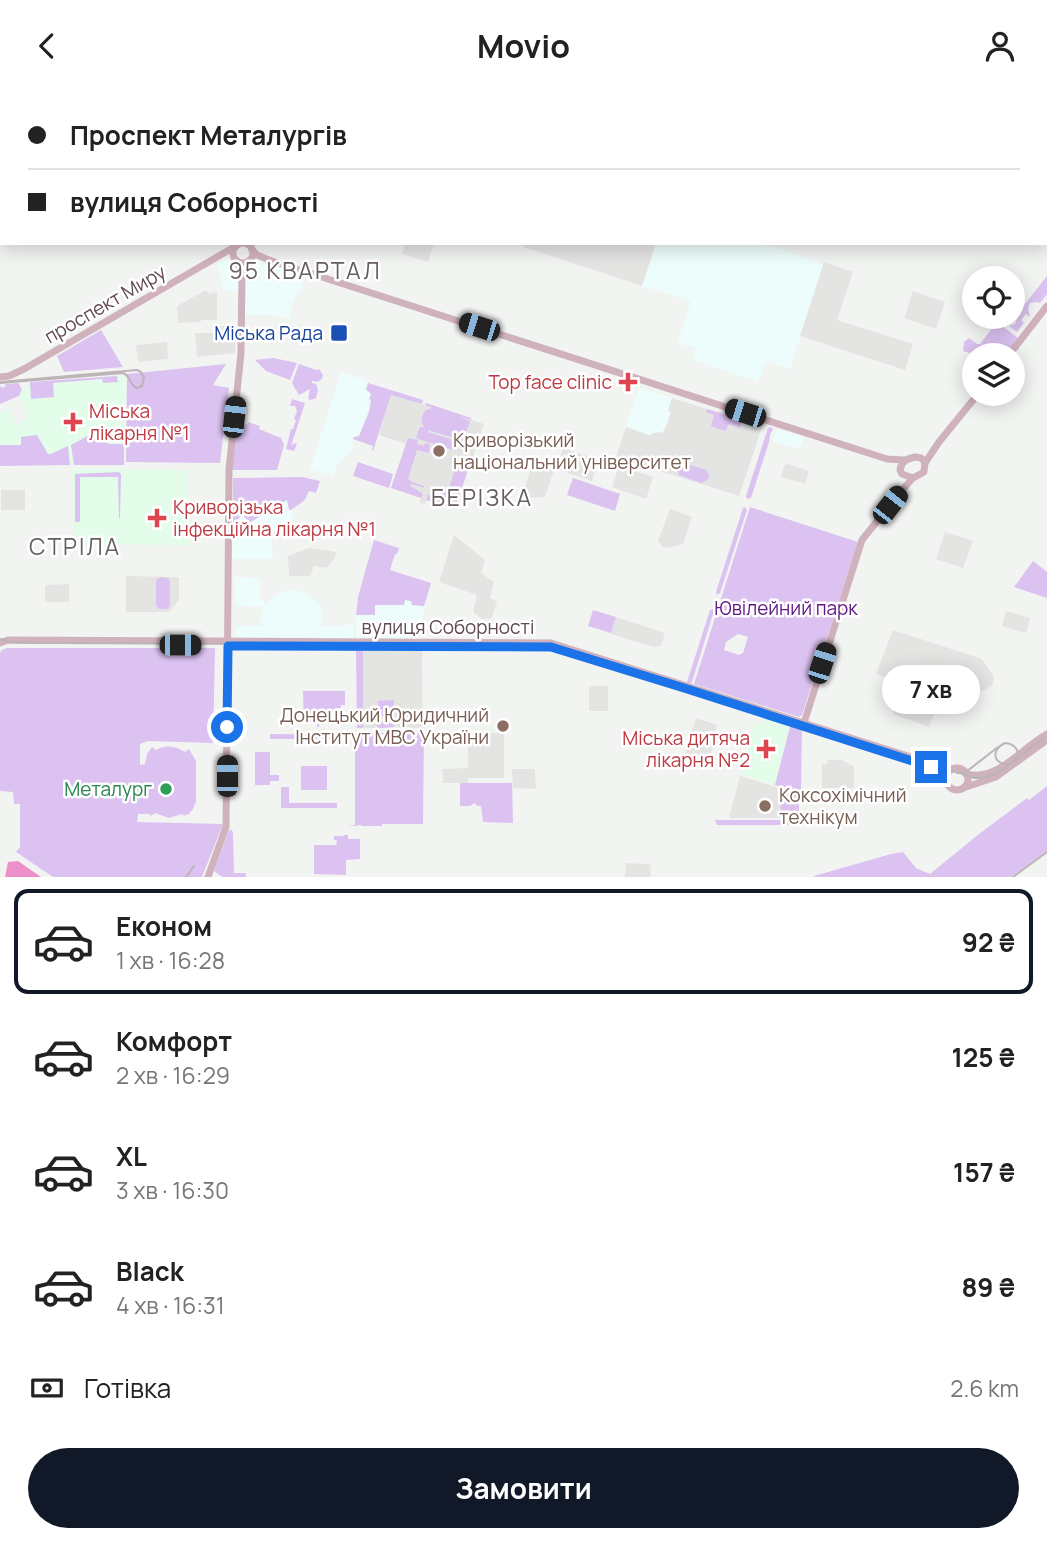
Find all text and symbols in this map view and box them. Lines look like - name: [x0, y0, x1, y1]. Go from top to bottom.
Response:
- text: Movio: [477, 24, 570, 68]
- icon: back: [28, 27, 66, 65]
- icon: person: [981, 27, 1019, 65]
- text: Проспект Металургів: [70, 117, 347, 153]
- text: вулиця Соборності: [70, 184, 319, 220]
- district label: 95 КВАРТАЛ: [228, 254, 382, 286]
- street label: проспект Миру: [40, 259, 170, 349]
- map controls: [962, 266, 1025, 406]
- button: locate: [962, 266, 1025, 329]
- car: [456, 311, 503, 343]
- place label: Міська Рада: [214, 320, 323, 346]
- marker: Міська Рада: [329, 323, 349, 343]
- button: layers: [962, 343, 1025, 406]
- place label: Top face clinic: [488, 369, 612, 395]
- marker: Top face clinic: [618, 372, 638, 392]
- car: [222, 395, 247, 439]
- car: [722, 397, 769, 429]
- place label: Міська лікарня №1: [89, 398, 190, 446]
- marker: Міська лікарня №1: [63, 412, 83, 432]
- place label: Криворізький національний університет: [453, 427, 692, 475]
- marker: Криворізький національний університет: [431, 443, 447, 459]
- district label: БЕРІЗКА: [431, 481, 533, 513]
- car: [869, 482, 912, 528]
- place label: Криворізька інфекційна лікарня №1: [173, 494, 376, 542]
- marker: Криворізька інфекційна лікарня №1: [147, 508, 167, 528]
- district label: СТРІЛА: [29, 530, 121, 562]
- park label: Ювілейний парк: [714, 595, 858, 621]
- street label: вулиця Соборності: [362, 614, 534, 640]
- car: [160, 635, 202, 656]
- car: [806, 640, 839, 686]
- callout: 7 хв: [882, 665, 980, 715]
- text: 7 хв: [910, 673, 952, 705]
- place label: Донецький Юридичний Інститут МВС України: [280, 702, 489, 750]
- route start: [211, 711, 243, 743]
- marker: Донецький Юридичний Інститут МВС України: [495, 718, 511, 734]
- place label: Міська дитяча лікарня №2: [622, 725, 750, 773]
- marker: Міська дитяча лікарня №2: [756, 739, 776, 759]
- route end: [915, 751, 947, 783]
- car: [217, 755, 238, 797]
- place label: Металург: [64, 776, 152, 802]
- marker: Металург: [158, 781, 174, 797]
- place label: Коксохімічний технікум: [779, 782, 906, 830]
- marker: Коксохімічний технікум: [757, 798, 773, 814]
- text: Економ: [116, 908, 212, 944]
- icon: car: [32, 910, 95, 973]
- text: 92 ₴: [962, 924, 1015, 960]
- text: 1 хв · 16:28: [116, 944, 225, 976]
- text: Комфорт: [116, 1023, 232, 1059]
- icon: car: [32, 1025, 95, 1088]
- text: 125 ₴: [951, 1039, 1015, 1075]
- text: 2 хв · 16:29: [116, 1059, 230, 1091]
- text: XL: [116, 1138, 147, 1174]
- icon: car: [32, 1140, 95, 1203]
- text: 157 ₴: [953, 1154, 1015, 1190]
- text: 3 хв · 16:30: [116, 1174, 229, 1206]
- text: Black: [116, 1253, 184, 1289]
- icon: car: [32, 1255, 95, 1318]
- text: 89 ₴: [961, 1269, 1015, 1305]
- text: 4 хв · 16:31: [116, 1289, 225, 1321]
- icon: cash: [28, 1369, 66, 1407]
- text: Готівка: [84, 1370, 171, 1406]
- text: 2.6 km: [950, 1372, 1019, 1404]
- button: Замовити: [28, 1448, 1019, 1528]

